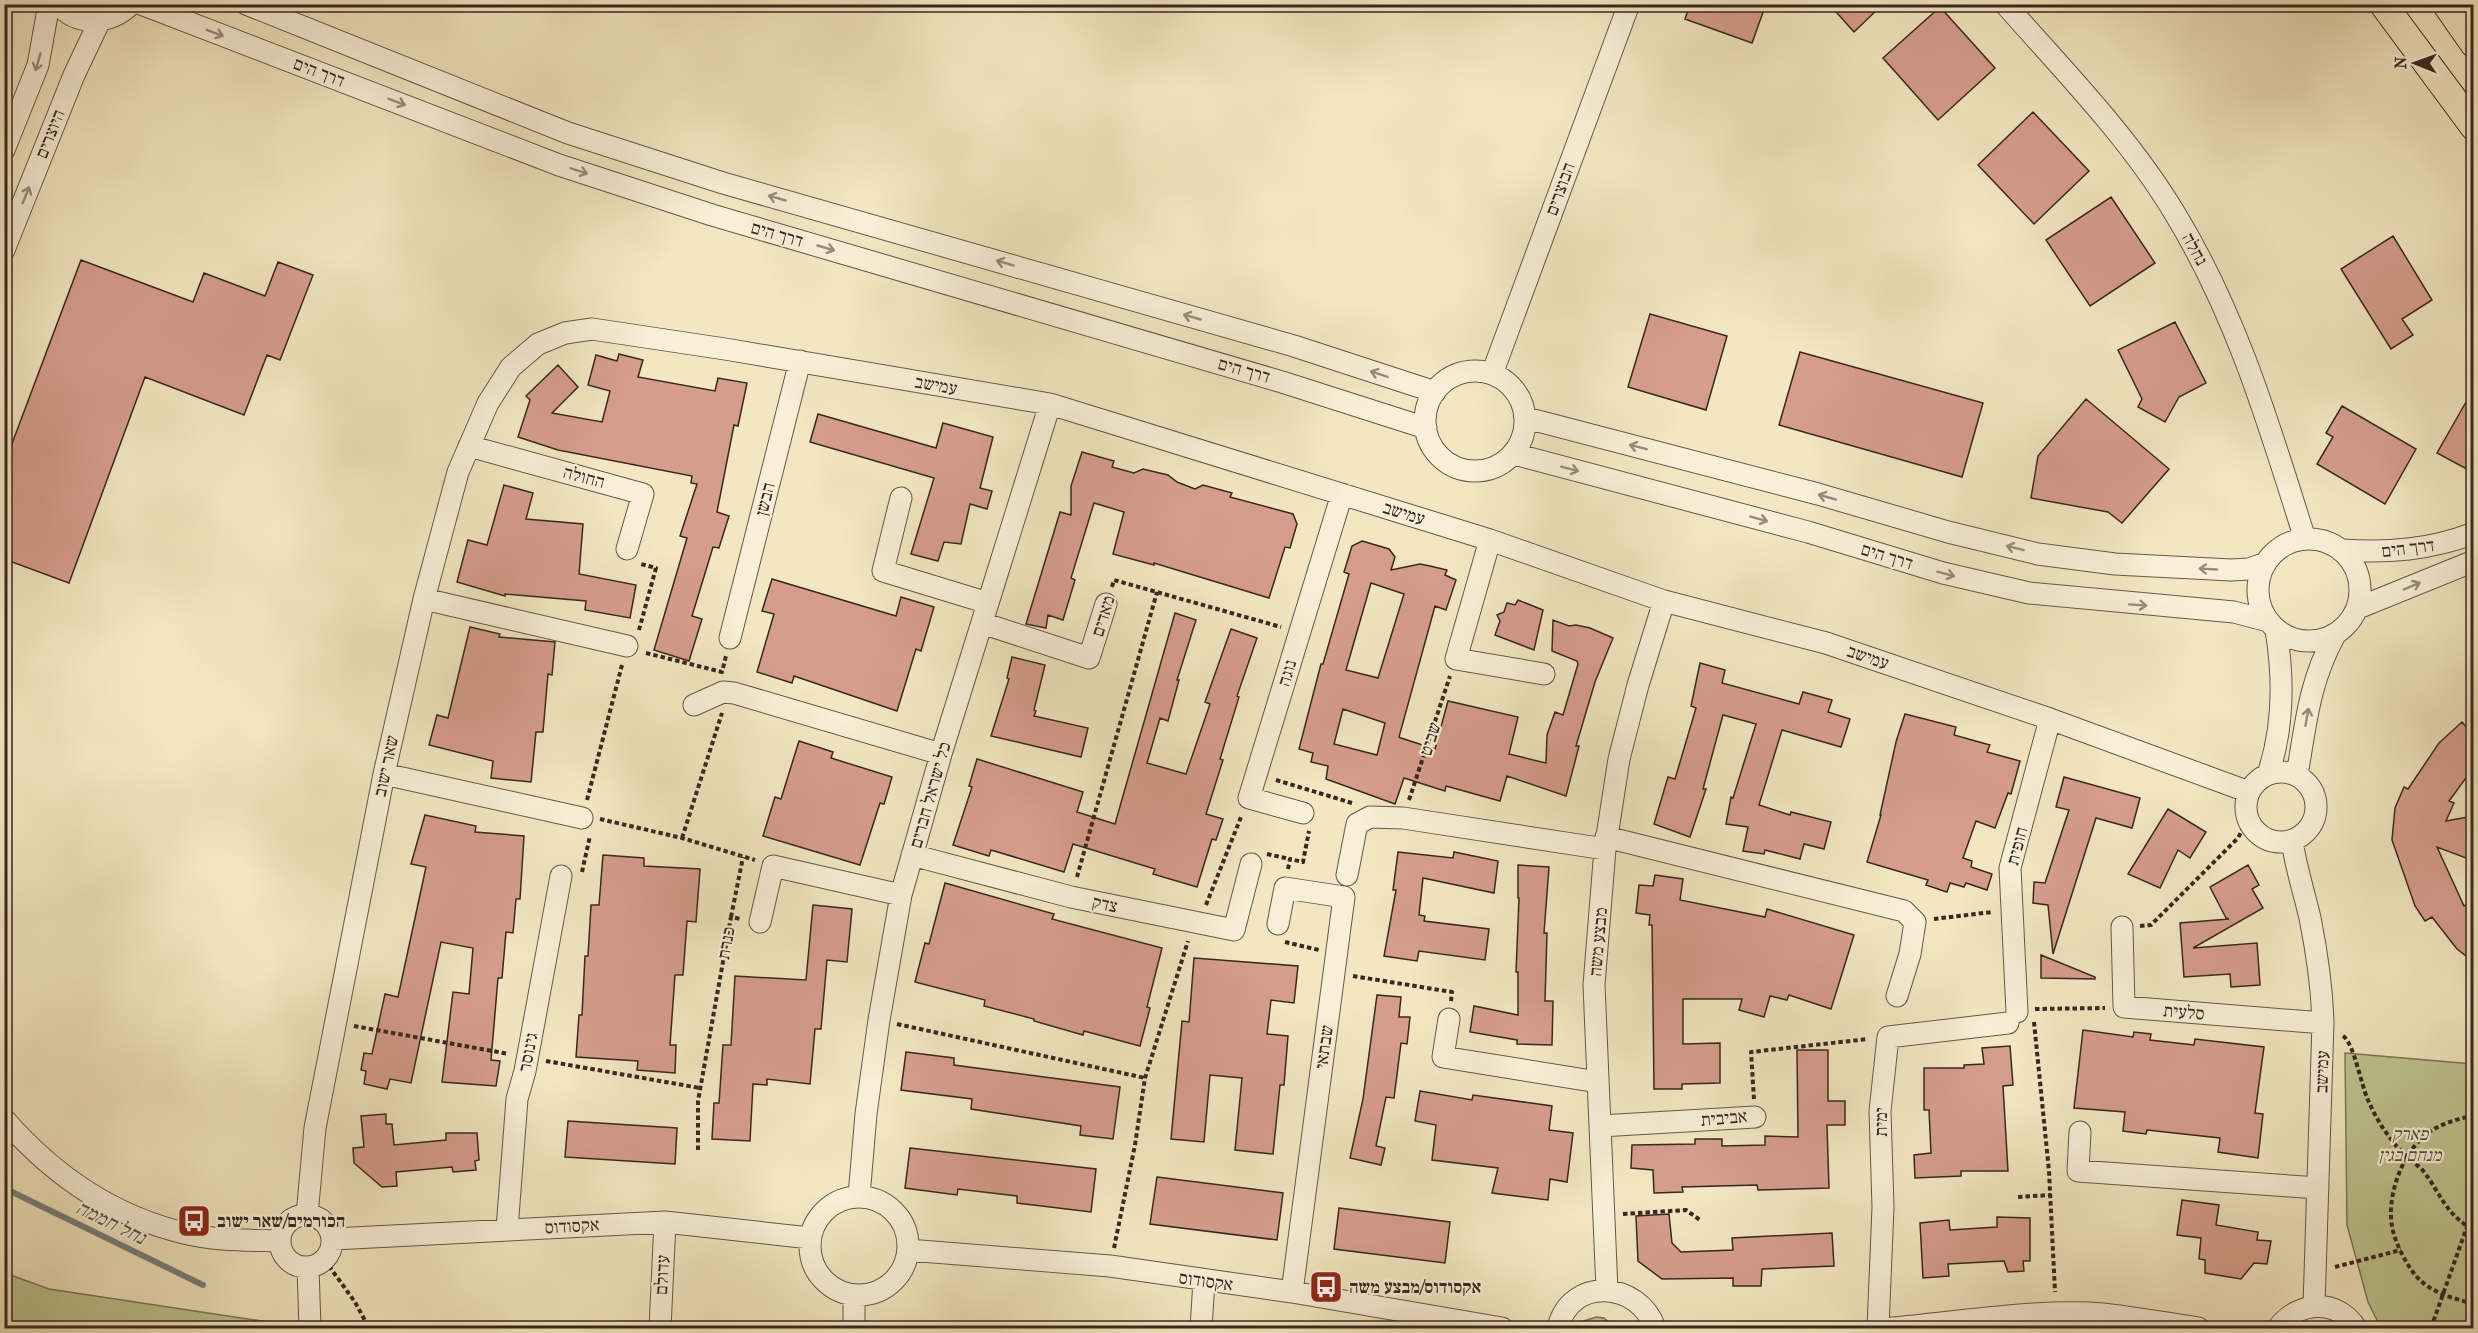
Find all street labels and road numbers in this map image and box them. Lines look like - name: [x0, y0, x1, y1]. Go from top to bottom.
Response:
- street label: דרך הים: [290, 53, 347, 92]
- street label: היוצרים: [31, 107, 70, 162]
- street label: הבוצרים: [1541, 160, 1580, 218]
- street label: דרך הים: [748, 217, 805, 252]
- street label: נחלה: [2177, 229, 2212, 269]
- street label: דרך הים: [1215, 353, 1272, 388]
- street label: עמישב: [913, 371, 959, 400]
- street label: החולה: [561, 462, 607, 493]
- street label: הבשן: [751, 480, 780, 518]
- street label: עמישב: [1380, 497, 1427, 530]
- street label: דרך הים: [2380, 535, 2436, 562]
- street label: דרך הים: [1858, 539, 1915, 574]
- street label: מאדים: [1087, 593, 1120, 639]
- street label: עמישב: [1844, 641, 1892, 674]
- street label: נוגה: [1274, 657, 1301, 689]
- street label: שביט: [1415, 720, 1446, 759]
- street label: שאר ישוב: [370, 733, 403, 799]
- street label: כל ישראל חברים: [905, 740, 956, 851]
- street label: חופית: [2002, 825, 2033, 868]
- street label: צדק: [1090, 892, 1120, 917]
- street label: מבצע משה: [1585, 907, 1612, 978]
- street label: כנרת: [713, 925, 740, 961]
- street label: סלעית: [2162, 1000, 2205, 1025]
- street label: שבתאי: [1311, 1024, 1338, 1070]
- street label: גינוסר: [514, 1031, 543, 1074]
- street label: עמישב: [2311, 1050, 2334, 1094]
- street label: אביבית: [1700, 1106, 1748, 1131]
- street label: ימית: [1871, 1107, 1892, 1137]
- street label: אקסודוס: [544, 1215, 600, 1238]
- street label: עדולם: [651, 1254, 674, 1296]
- street label: אקסודוס: [1177, 1267, 1235, 1296]

